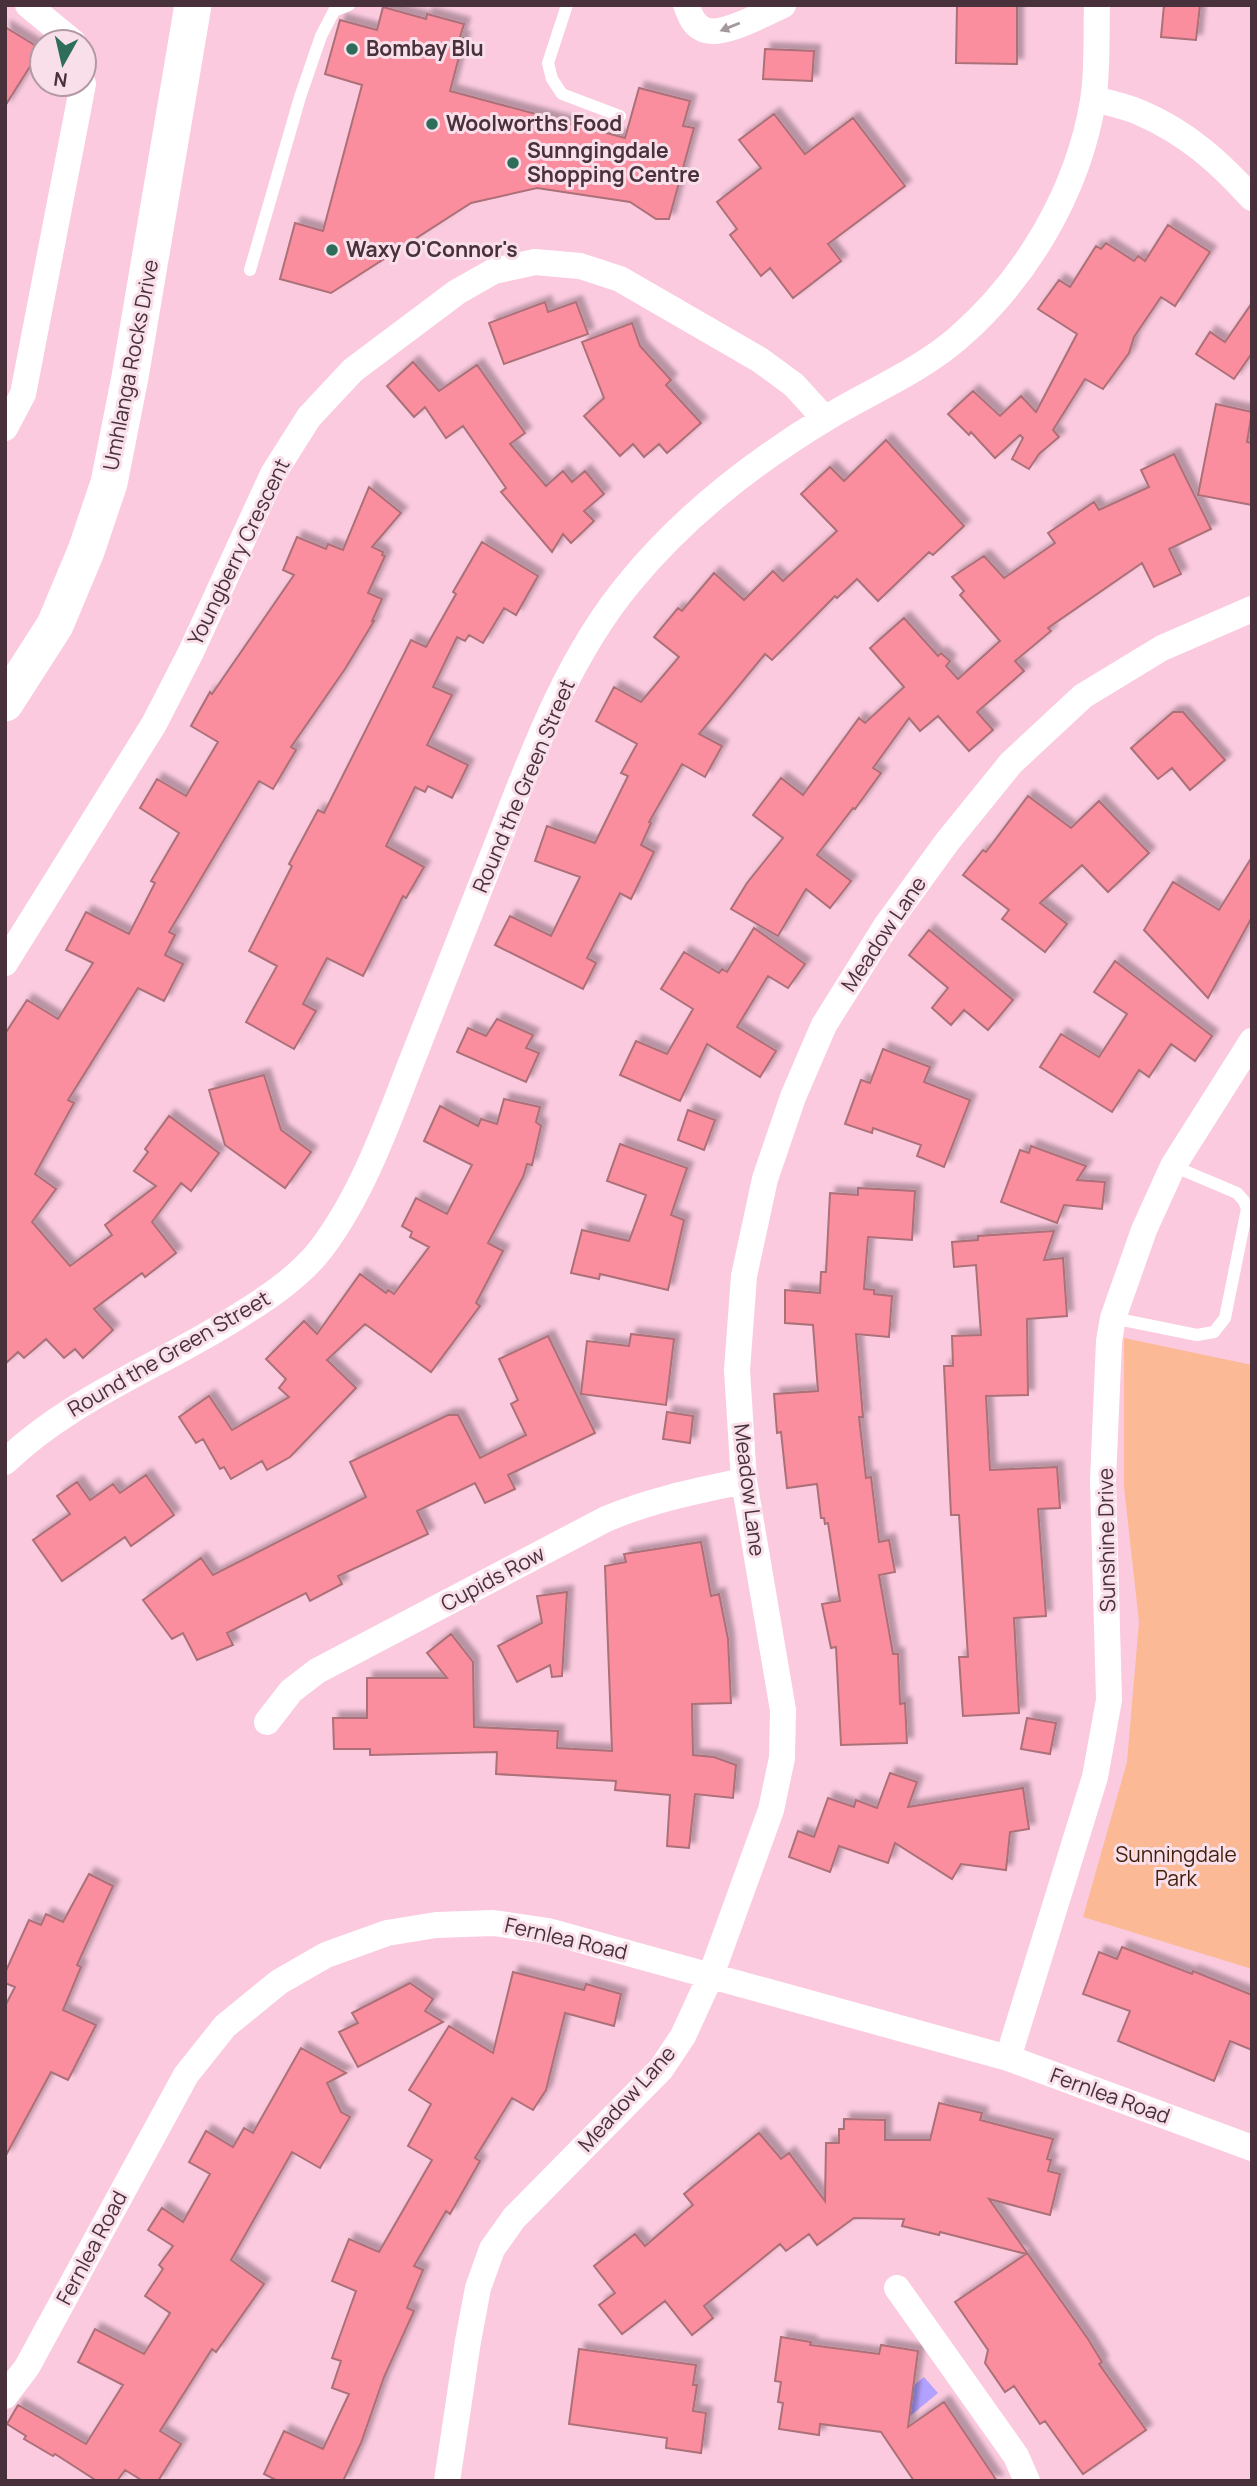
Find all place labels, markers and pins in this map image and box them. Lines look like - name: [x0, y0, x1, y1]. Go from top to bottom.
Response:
- place label: Bombay Blu: [366, 34, 484, 62]
- marker: Bombay Blu: [344, 41, 360, 57]
- place label: Woolworths Food: [446, 109, 622, 137]
- marker: Woolworths Food: [424, 116, 440, 132]
- place label: Sunngingdale Shopping Centre: [527, 136, 700, 188]
- marker: Sunngingdale Shopping Centre: [505, 155, 521, 171]
- place label: Waxy O'Connor's: [346, 235, 518, 263]
- marker: Waxy O'Connor's: [324, 242, 340, 258]

